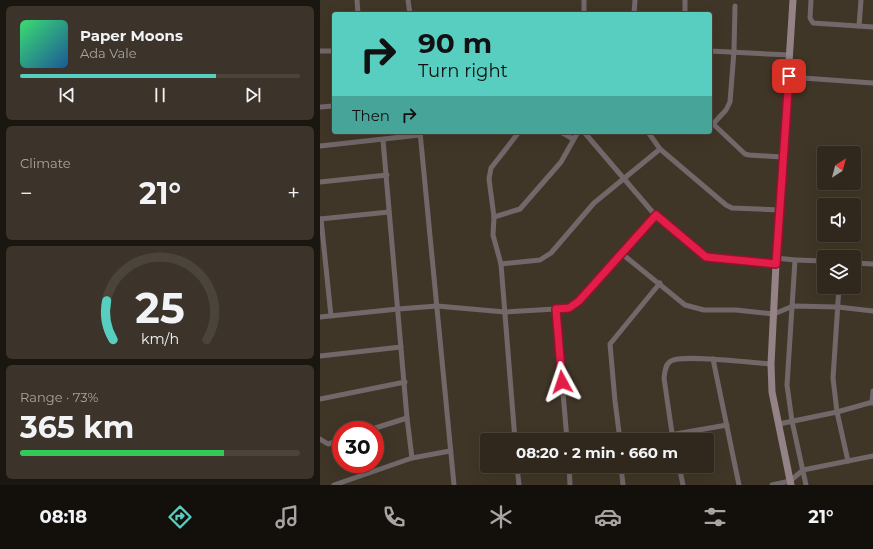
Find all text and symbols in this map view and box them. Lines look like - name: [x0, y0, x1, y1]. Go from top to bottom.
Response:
- text: Paper Moons: [80, 26, 183, 45]
- text: 90 m: [418, 26, 492, 60]
- icon: right: [352, 28, 404, 80]
- text: Ada Vale: [80, 45, 137, 61]
- pin: [772, 59, 806, 93]
- text: Turn right: [418, 60, 508, 82]
- icon: arrive: [778, 65, 800, 87]
- icon: previous: [56, 84, 78, 106]
- icon: pause: [149, 84, 171, 106]
- icon: next: [242, 84, 264, 106]
- icon: right: [398, 104, 420, 126]
- text: Then: [352, 106, 390, 125]
- north arrow: [817, 146, 861, 190]
- map controls: [817, 146, 861, 294]
- text: Climate: [20, 155, 71, 171]
- text: 21°: [139, 175, 181, 212]
- text: −: [20, 180, 33, 207]
- text: +: [287, 180, 300, 207]
- button: sound: [817, 198, 861, 242]
- button: layers: [817, 250, 861, 294]
- text: 25: [135, 283, 185, 333]
- text: km/h: [141, 330, 179, 348]
- position arrow: [541, 361, 583, 403]
- text: Range · 73%: [20, 389, 98, 405]
- text: 365 km: [20, 409, 134, 446]
- speed limit sign: 30: [332, 421, 384, 473]
- text: 08:20 · 2 min · 660 m: [516, 443, 678, 462]
- icon: directions: [166, 503, 194, 531]
- icon: music: [273, 503, 301, 531]
- icon: phone: [380, 503, 408, 531]
- icon: climate: [487, 503, 515, 531]
- icon: car: [594, 503, 622, 531]
- icon: filters: [701, 503, 729, 531]
- text: 08:18: [40, 506, 87, 528]
- text: 21°: [808, 506, 833, 528]

